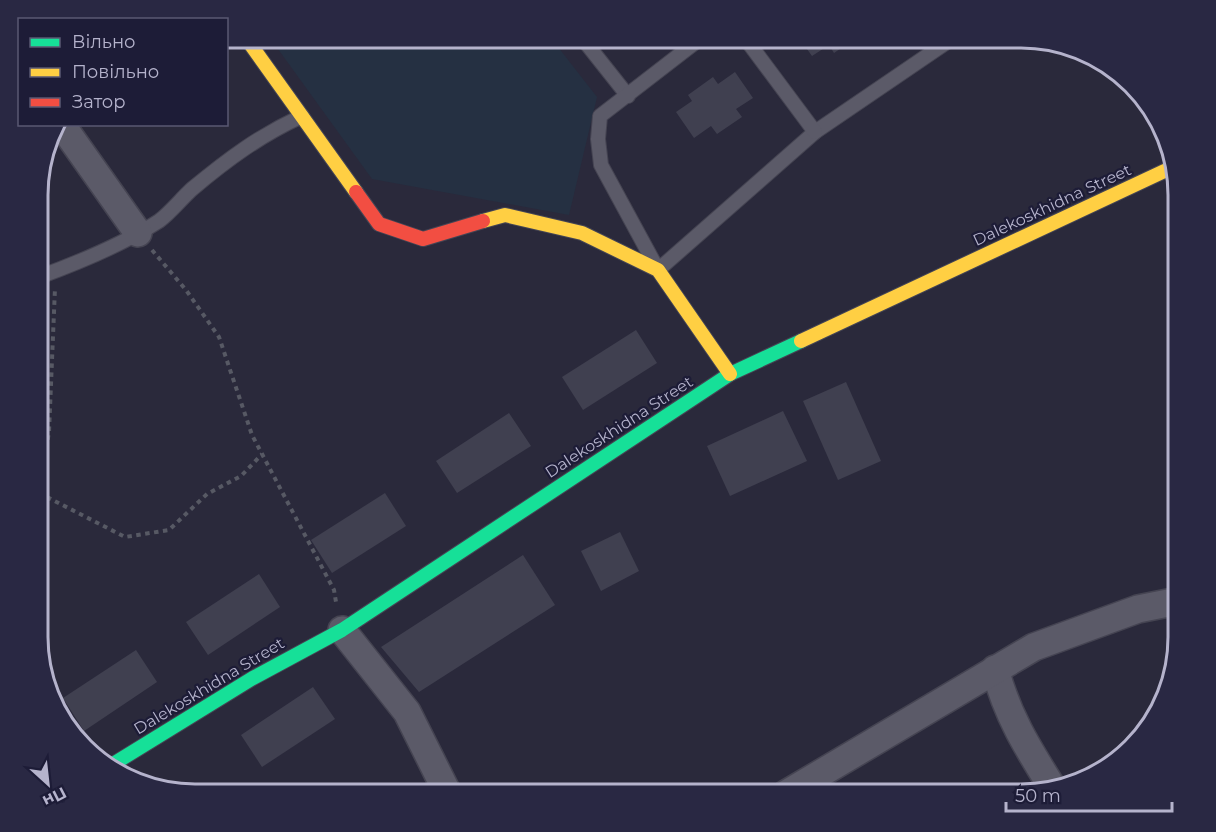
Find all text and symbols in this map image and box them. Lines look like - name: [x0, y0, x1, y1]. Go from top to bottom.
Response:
- legend: [18, 18, 228, 126]
- text: Вільно: [72, 31, 136, 53]
- text: Повільно: [72, 61, 159, 83]
- text: Затор: [72, 91, 126, 113]
- street label: Dalekoskhidna Street: [970, 160, 1134, 250]
- street label: Dalekoskhidna Street: [542, 372, 697, 482]
- street label: Dalekoskhidna Street: [130, 633, 288, 738]
- north arrow: [18, 754, 78, 814]
- scale bar: [1006, 775, 1172, 813]
- text: Пн: [40, 783, 70, 811]
- text: 50 m: [1015, 785, 1061, 807]

